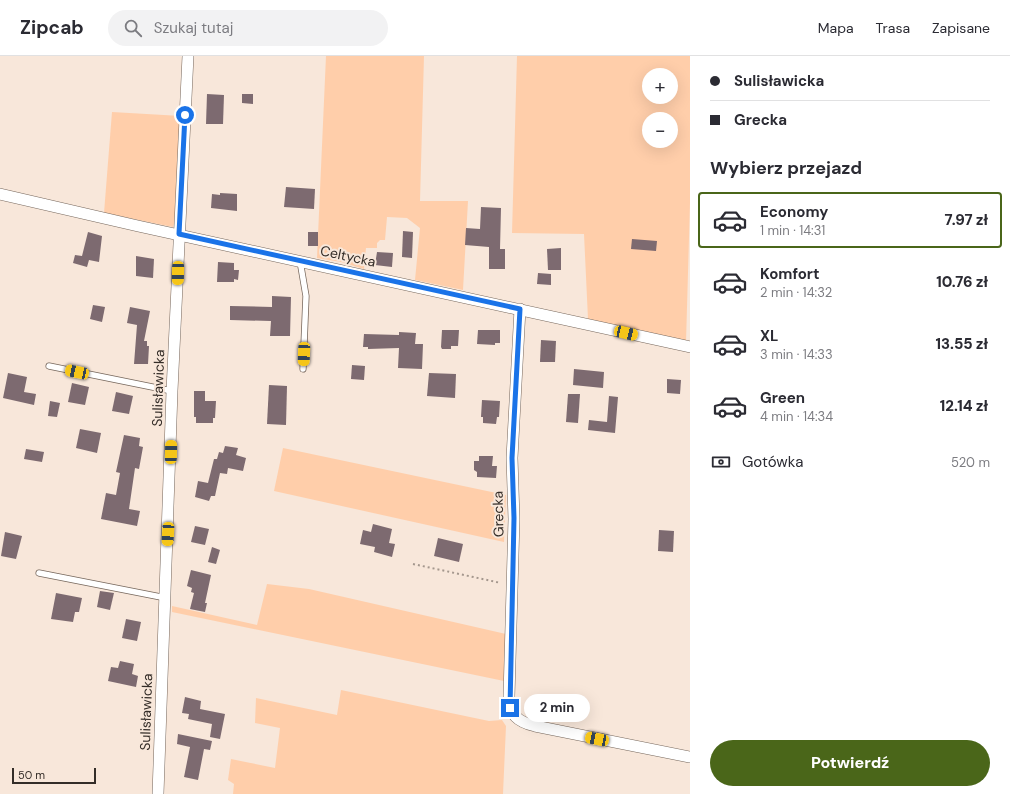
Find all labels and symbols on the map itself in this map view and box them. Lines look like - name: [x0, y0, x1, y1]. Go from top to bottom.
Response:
- route start: [176, 106, 194, 124]
- street label: Celtycka: [319, 241, 377, 271]
- car: [172, 261, 184, 285]
- car: [613, 324, 639, 342]
- car: [298, 342, 310, 366]
- street label: Sulisławicka: [148, 349, 168, 427]
- car: [64, 364, 90, 380]
- car: [165, 440, 177, 464]
- street label: Grecka: [489, 491, 507, 537]
- car: [161, 522, 175, 546]
- street label: Sulisławicka: [136, 673, 156, 751]
- callout: 2 min: [524, 694, 590, 722]
- route end: [501, 699, 519, 717]
- car: [584, 731, 610, 747]
- scale bar: [12, 766, 96, 785]

